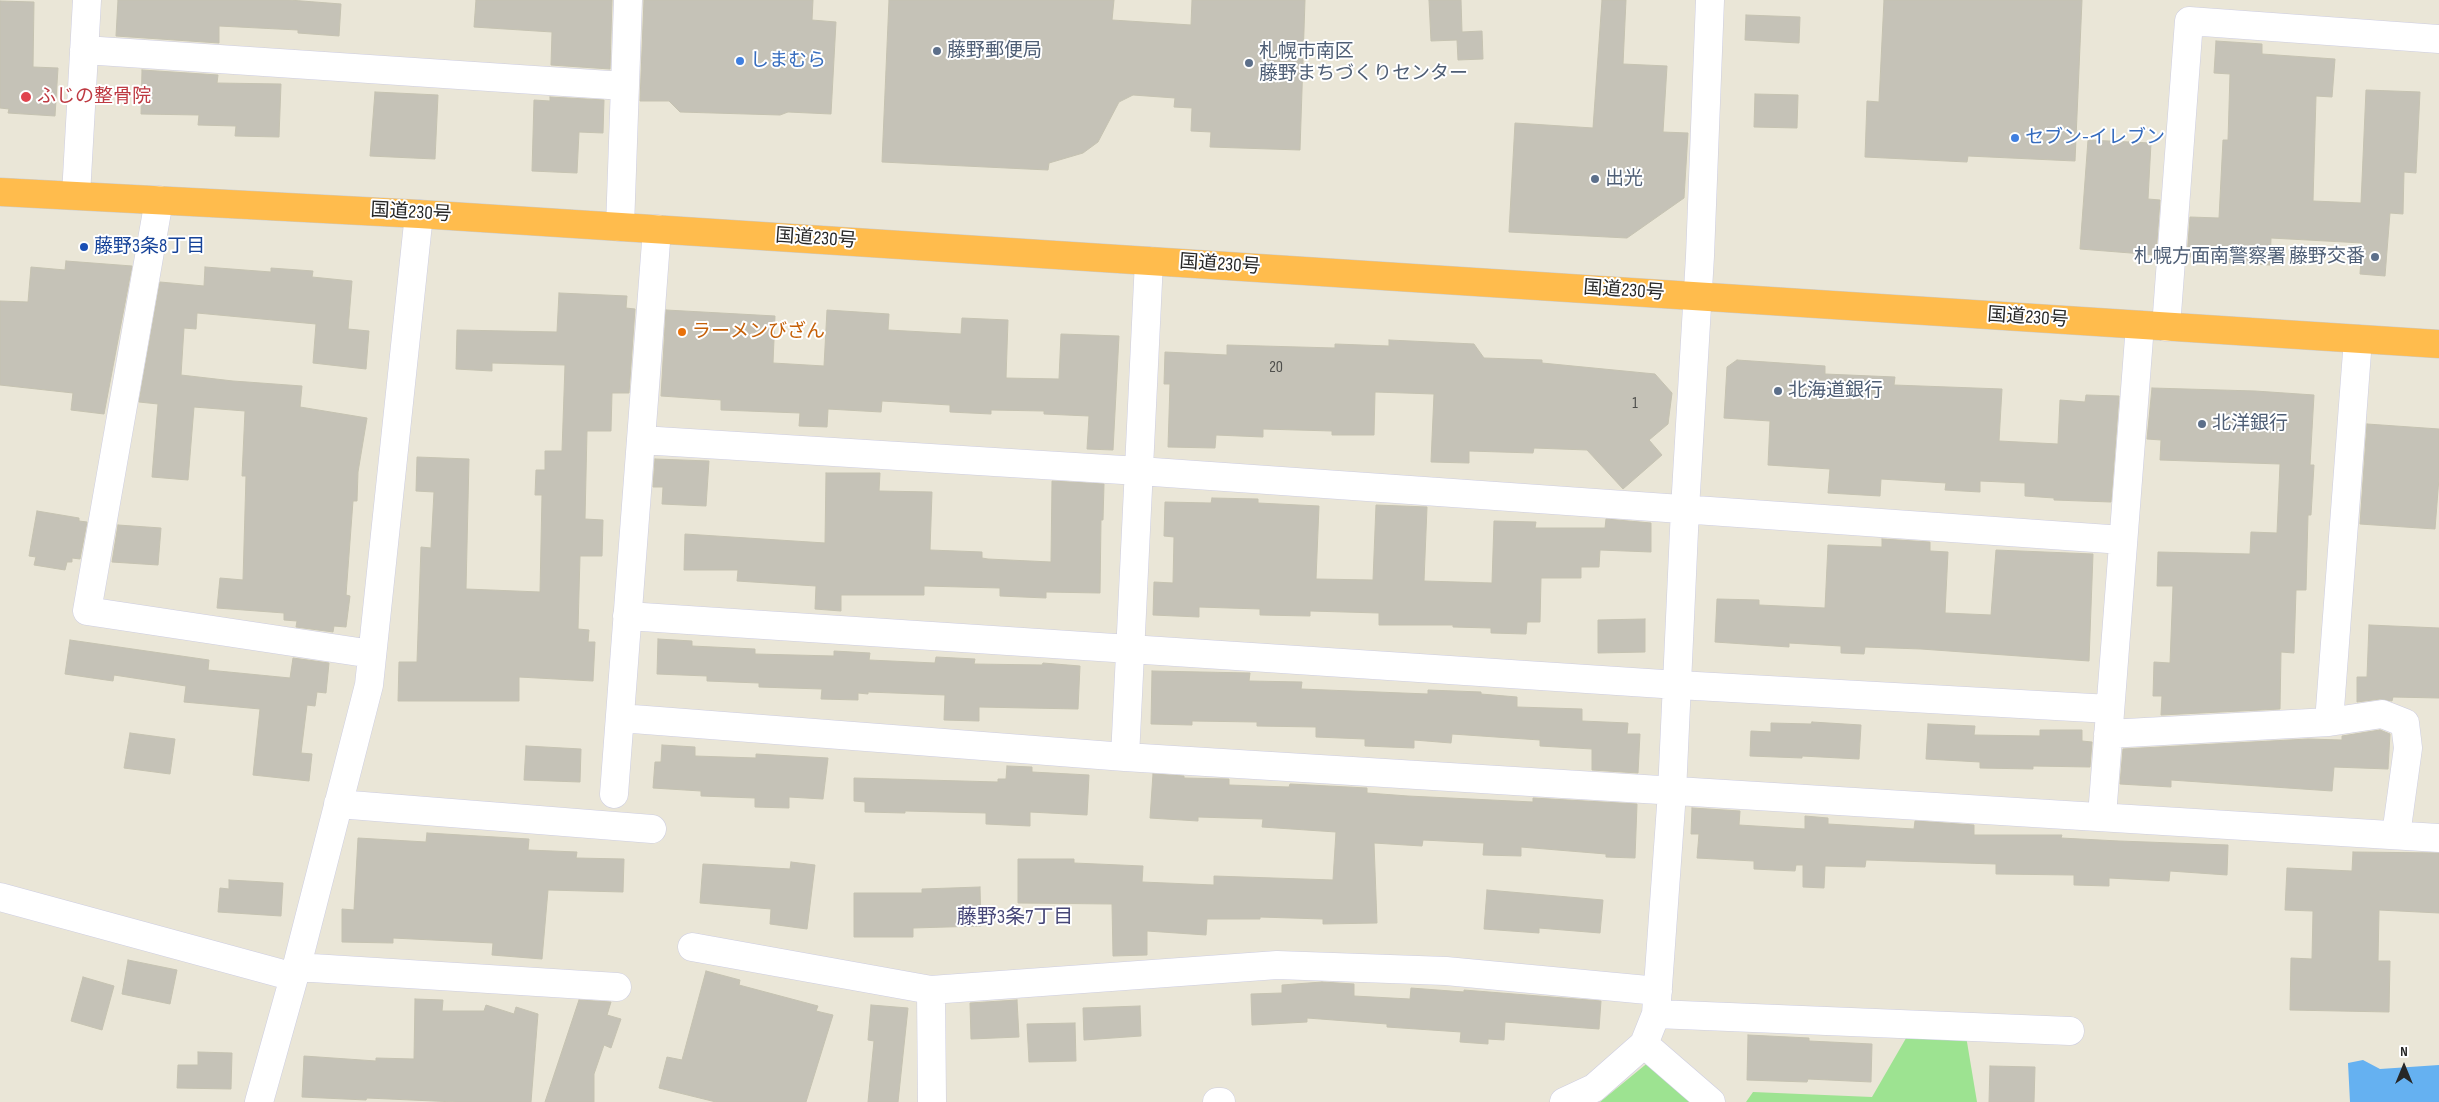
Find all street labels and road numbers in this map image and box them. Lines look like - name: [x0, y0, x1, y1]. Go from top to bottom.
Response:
- street label: 国道230号: [370, 199, 452, 227]
- street label: 国道230号: [775, 225, 857, 253]
- street label: 国道230号: [1179, 251, 1261, 279]
- street label: 国道230号: [1583, 277, 1665, 305]
- street label: 国道230号: [1987, 304, 2069, 332]

